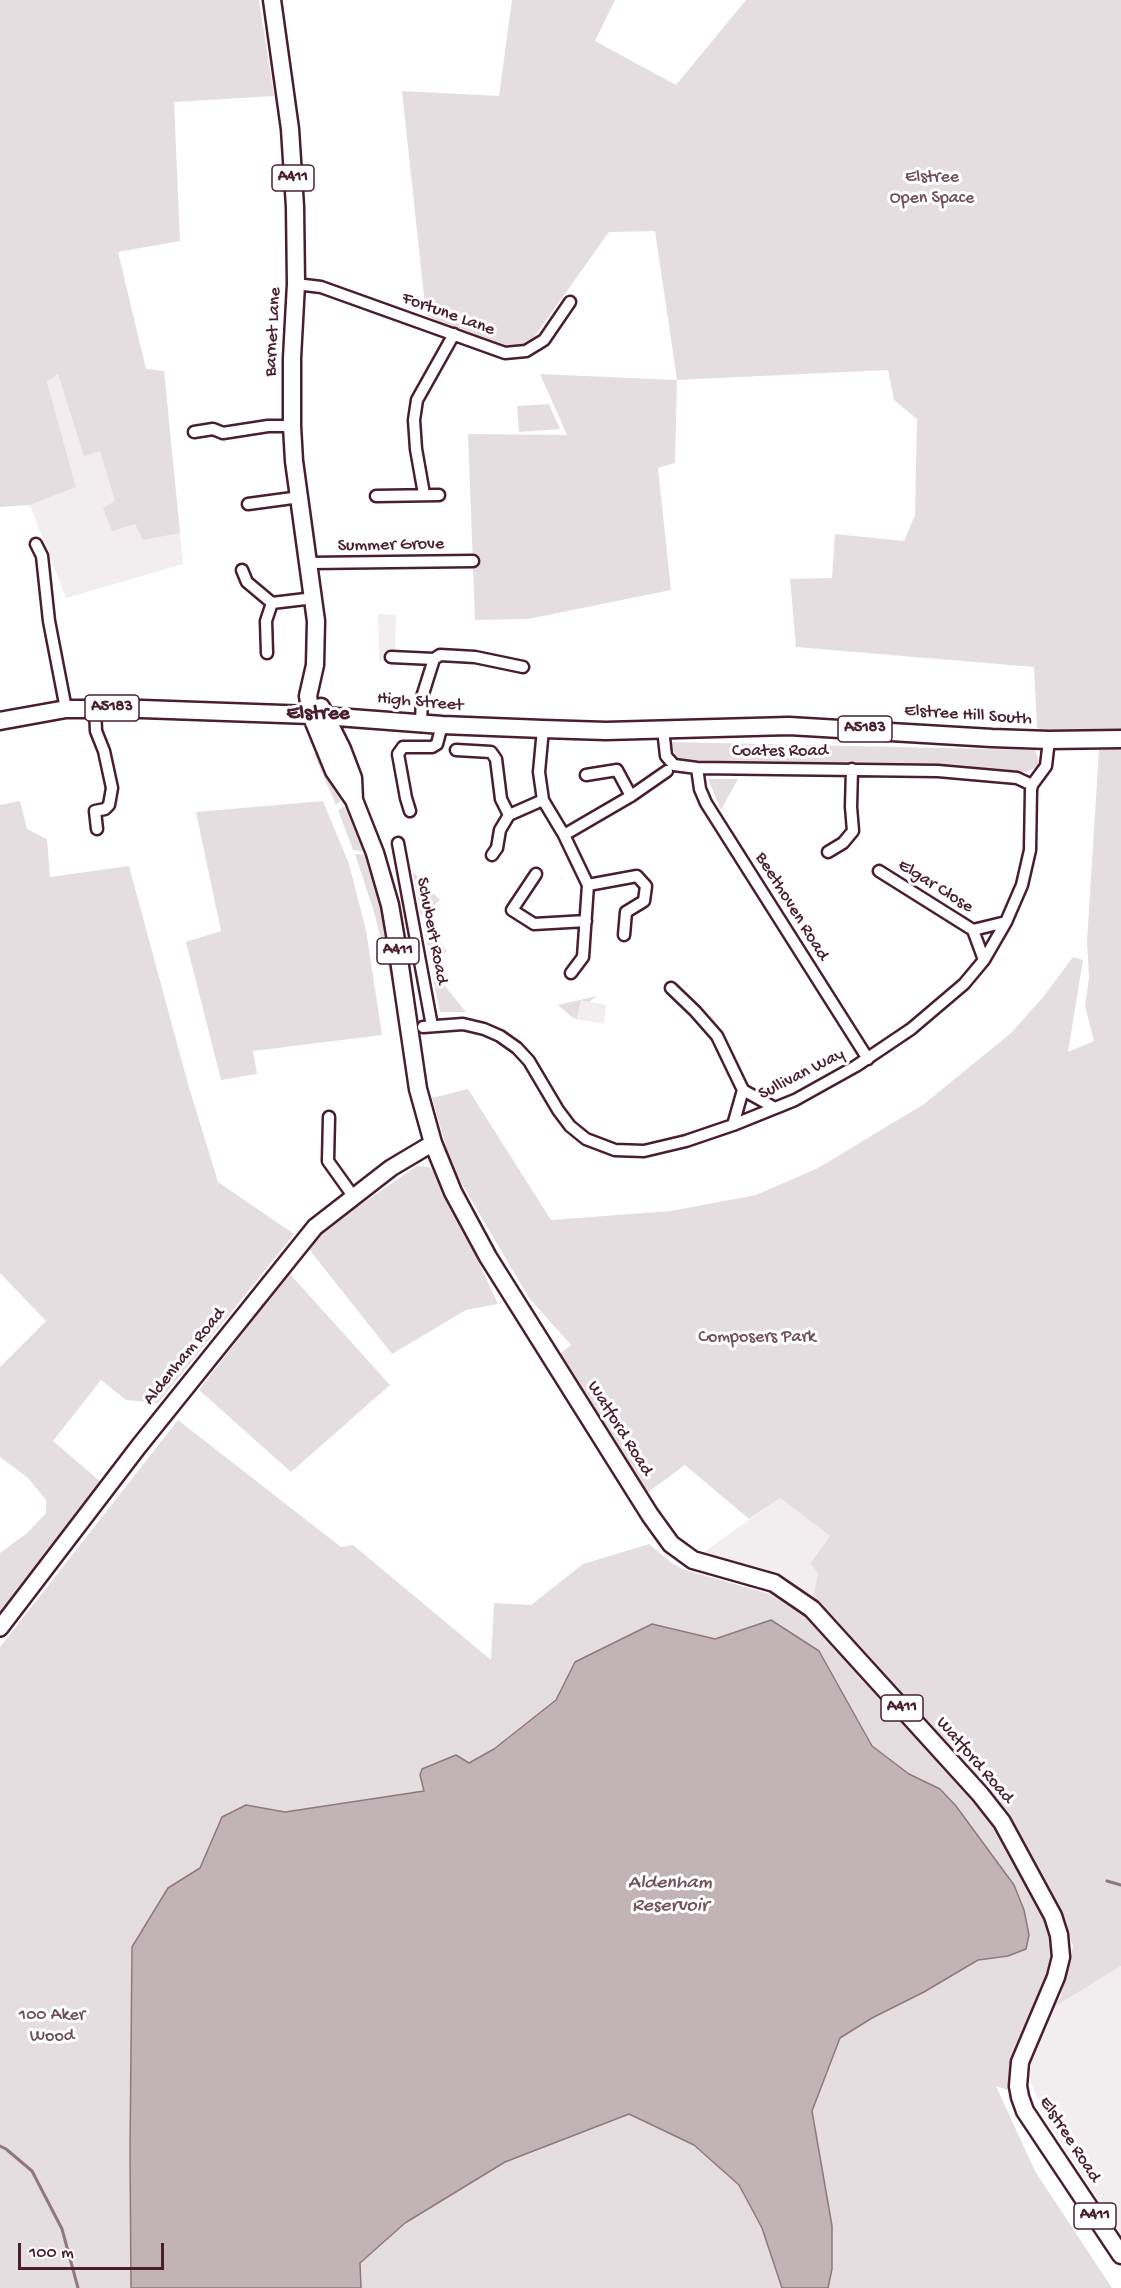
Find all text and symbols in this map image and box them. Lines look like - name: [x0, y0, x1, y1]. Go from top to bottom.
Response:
- road number: A411: [272, 165, 314, 191]
- park label: Elstree Open Space: [890, 167, 974, 210]
- street label: Barnet Lane: [261, 287, 287, 377]
- street label: Fortune Lane: [399, 288, 497, 342]
- street label: Summer Grove: [338, 534, 444, 558]
- street label: High Street: [376, 688, 464, 718]
- road number: A5183: [85, 695, 139, 721]
- street label: Elstree Hill South: [903, 701, 1033, 731]
- district label: Elstree: [286, 702, 350, 728]
- road number: A5183: [838, 716, 892, 742]
- street label: Coates Road: [732, 741, 828, 763]
- street label: Beethoven Road: [749, 849, 833, 965]
- street label: Elgar Close: [893, 855, 977, 919]
- street label: Schubert Road: [410, 876, 452, 986]
- road number: A411: [377, 938, 419, 964]
- street label: Sullivan Way: [755, 1044, 849, 1106]
- street label: Aldenham Road: [139, 1304, 231, 1410]
- park label: Composers Park: [698, 1327, 816, 1349]
- street label: Watford Road: [581, 1377, 657, 1481]
- road number: A411: [881, 1695, 923, 1721]
- street label: Watford Road: [930, 1713, 1018, 1809]
- water label: Aldenham Reservoir: [628, 1872, 712, 1919]
- park label: 100 Aker Wood: [19, 2005, 85, 2048]
- street label: Elstree Road: [1033, 2093, 1105, 2187]
- road number: A411: [1074, 2203, 1116, 2229]
- scale bar: [21, 2231, 166, 2269]
- text: 100 m: [29, 2243, 74, 2264]

